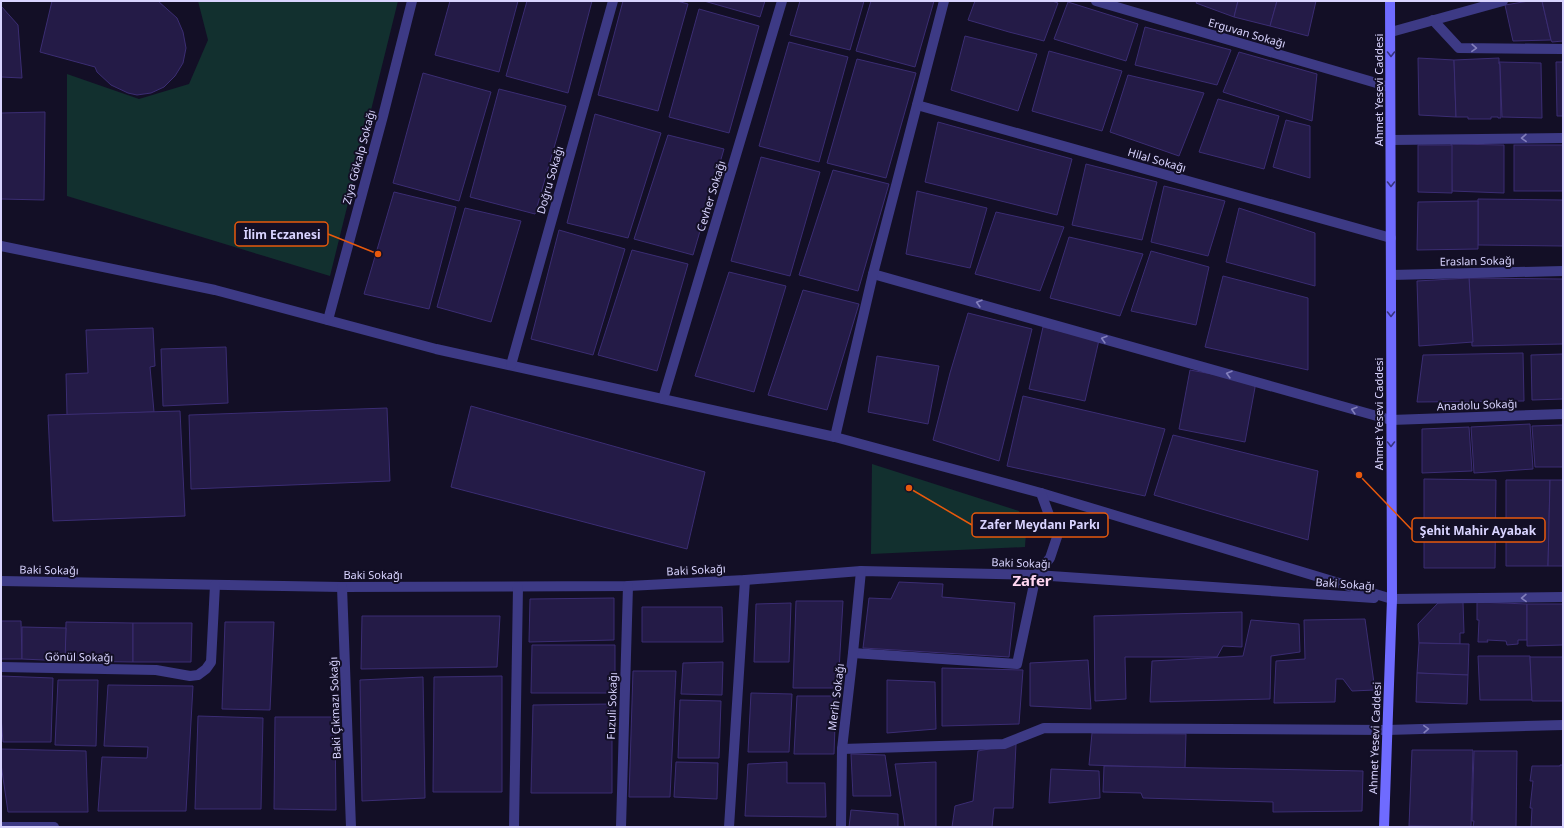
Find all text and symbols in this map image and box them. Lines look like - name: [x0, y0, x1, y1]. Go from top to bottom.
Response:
- street label: Erguvan Sokağı: [1207, 14, 1288, 51]
- street label: Ahmet Yesevi Caddesi: [1371, 34, 1386, 146]
- one-way arrow: [1471, 44, 1477, 52]
- one-way arrow: [1387, 51, 1395, 57]
- street label: Ziya Gökalp Sokağı: [339, 108, 378, 206]
- one-way arrow: [1521, 134, 1527, 142]
- street label: Doğru Sokağı: [533, 144, 566, 216]
- street label: Hilal Sokağı: [1126, 144, 1188, 175]
- street label: Cevher Sokağı: [693, 159, 728, 233]
- one-way arrow: [1387, 181, 1395, 187]
- callout: İlim Eczanesi: [235, 222, 328, 246]
- text: İlim Eczanesi: [243, 226, 321, 243]
- street label: Eraslan Sokağı: [1439, 252, 1515, 269]
- one-way arrow: [975, 299, 982, 308]
- one-way arrow: [1387, 311, 1395, 317]
- one-way arrow: [1100, 335, 1107, 344]
- street label: Ahmet Yesevi Caddesi: [1371, 358, 1386, 470]
- one-way arrow: [1226, 370, 1233, 379]
- street label: Anadolu Sokağı: [1437, 396, 1517, 413]
- one-way arrow: [1351, 406, 1358, 415]
- one-way arrow: [1387, 441, 1395, 447]
- callout: Zafer Meydanı Parkı: [972, 513, 1108, 537]
- text: Zafer Meydanı Parkı: [980, 516, 1100, 533]
- callout: Şehit Mahir Ayabak: [1412, 518, 1545, 542]
- text: Şehit Mahir Ayabak: [1420, 522, 1537, 539]
- street label: Baki Sokağı: [991, 554, 1051, 571]
- street label: Baki Sokağı: [666, 560, 726, 579]
- street label: Baki Sokağı: [19, 561, 79, 578]
- street label: Baki Sokağı: [343, 567, 403, 582]
- district label: Zafer: [1012, 570, 1052, 590]
- street label: Baki Sokağı: [1315, 574, 1375, 593]
- one-way arrow: [1521, 594, 1527, 602]
- street label: Gönül Sokağı: [45, 648, 113, 665]
- street label: Baki Çıkmazı Sokağı: [325, 657, 344, 759]
- street label: Merih Sokağı: [824, 662, 847, 731]
- street label: Fuzuli Sokağı: [603, 672, 620, 740]
- street label: Ahmet Yesevi Caddesi: [1365, 681, 1384, 794]
- one-way arrow: [1423, 725, 1429, 733]

